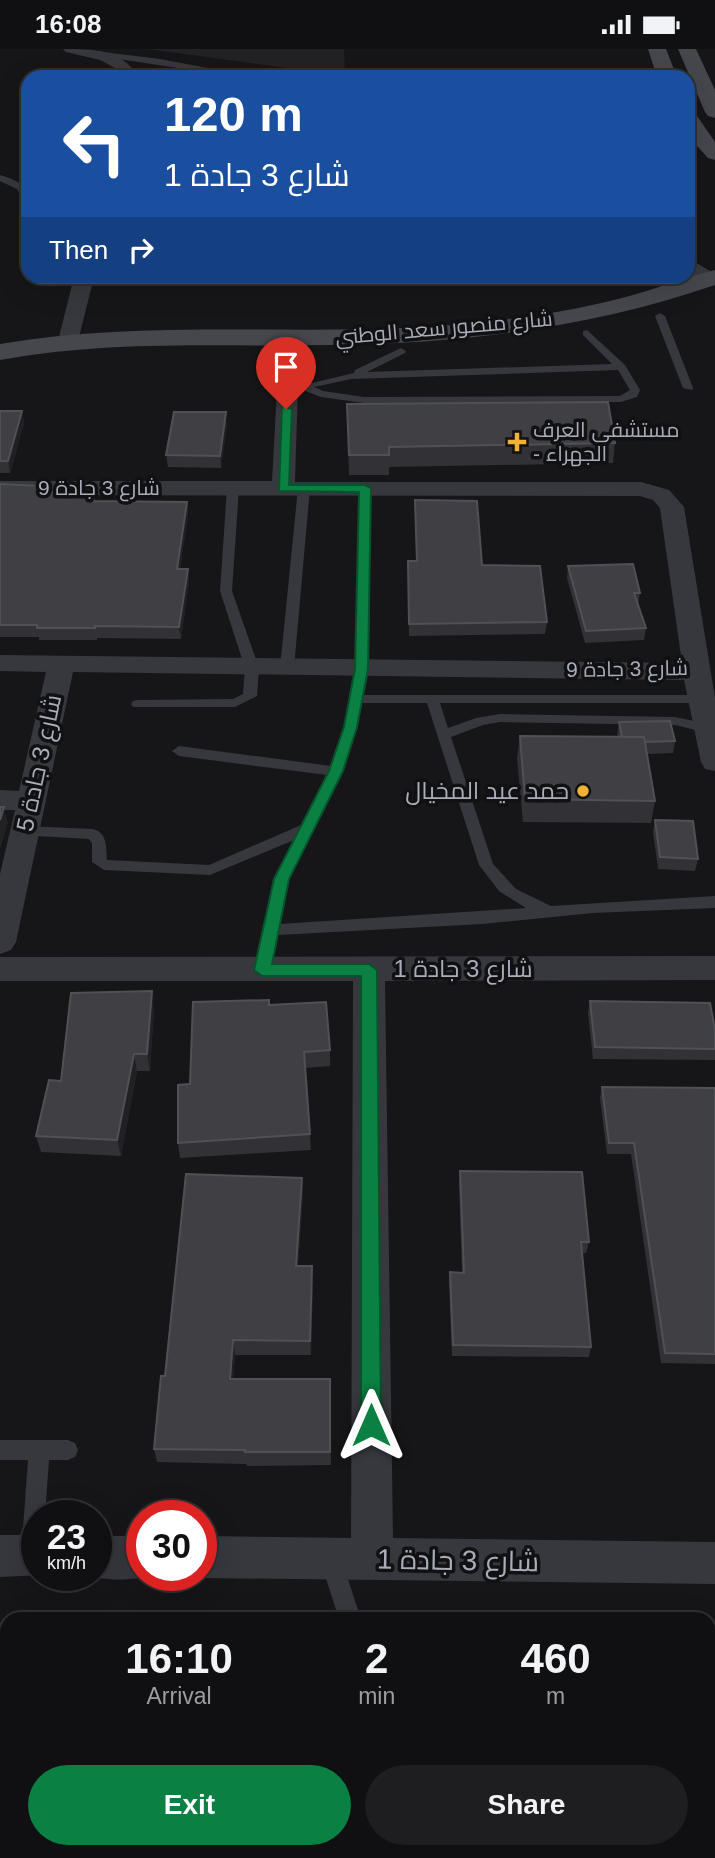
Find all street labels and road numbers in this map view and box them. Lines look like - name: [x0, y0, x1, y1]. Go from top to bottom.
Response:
- street label: شارع منصور سعد الوطني: [334, 307, 554, 353]
- street label: شارع 3 جادة 9: [38, 476, 160, 502]
- street label: شارع 3 جادة 9: [566, 656, 688, 684]
- street label: شارع 3 جادة 5: [11, 692, 69, 834]
- street label: شارع 3 جادة 1: [393, 955, 533, 985]
- street label: شارع 3 جادة 1: [376, 1544, 539, 1580]

